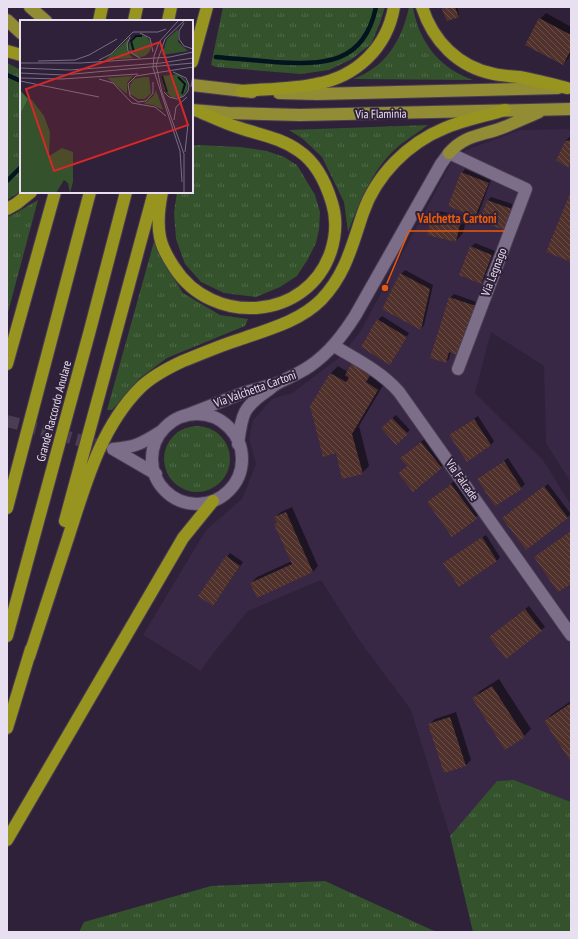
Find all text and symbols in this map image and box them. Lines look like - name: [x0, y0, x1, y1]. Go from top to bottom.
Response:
- inset map: [20, 20, 193, 193]
- street label: Via Flaminia: [354, 106, 407, 121]
- callout: Valchetta Cartoni: [409, 206, 505, 231]
- text: Valchetta Cartoni: [416, 210, 497, 227]
- street label: Via Legnago: [477, 246, 510, 299]
- street label: Grande Raccordo Anulare: [33, 359, 74, 463]
- street label: Via Valchetta Cartoni: [211, 367, 298, 411]
- street label: Via Falcade: [442, 455, 482, 503]

